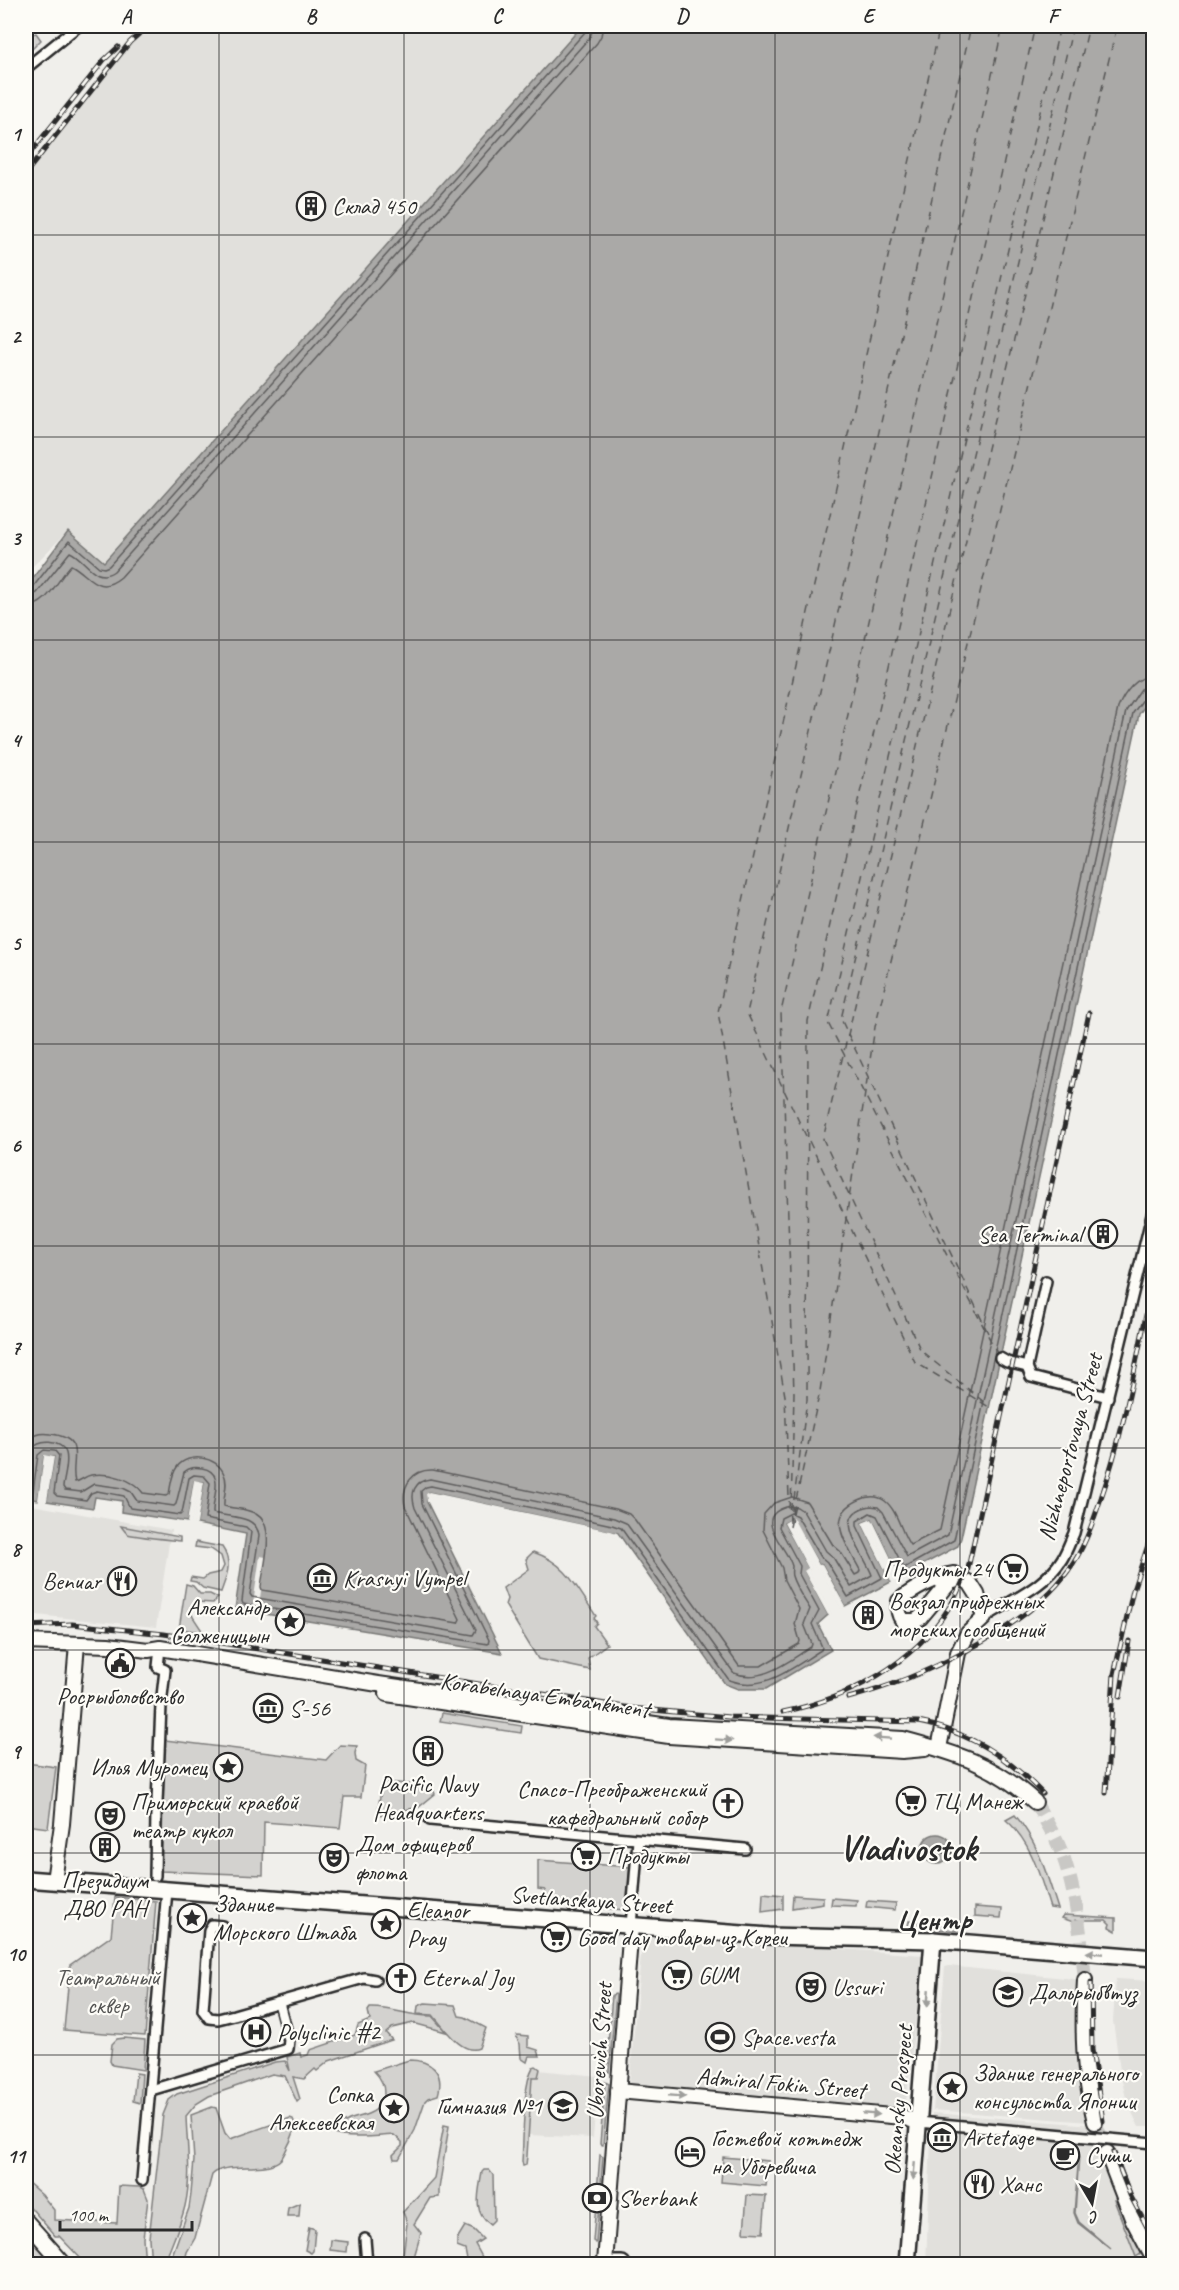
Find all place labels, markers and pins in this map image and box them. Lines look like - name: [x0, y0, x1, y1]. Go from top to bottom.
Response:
- building icon: Склад 450: [295, 190, 327, 222]
- place label: Склад 450: [332, 191, 418, 221]
- building icon: Sea Terminal: [1087, 1218, 1119, 1250]
- place label: Sea Terminal: [978, 1219, 1086, 1249]
- supermarket icon: Продукты 24: [997, 1553, 1029, 1585]
- place label: Продукты 24: [883, 1554, 994, 1584]
- museum icon: Krasnyi Vympel: [306, 1562, 338, 1594]
- place label: Krasnyi Vympel: [343, 1563, 470, 1593]
- restaurant icon: Benuar: [106, 1565, 138, 1597]
- place label: Benuar: [43, 1566, 103, 1596]
- place label: Вокзал прибрежных морских сообщений: [889, 1586, 1047, 1644]
- place label: Александр Солженицын: [170, 1592, 271, 1650]
- building icon: Вокзал прибрежных морских сообщений: [852, 1599, 884, 1631]
- place icon: Александр Солженицын: [274, 1605, 306, 1637]
- public building icon: Росрыболовство: [104, 1647, 136, 1679]
- place label: Росрыболовство: [57, 1681, 185, 1711]
- museum icon: S-56: [252, 1692, 284, 1724]
- place label: S-56: [289, 1693, 331, 1723]
- building icon: Pacific Navy Headquarters: [412, 1735, 444, 1767]
- place icon: Илья Муромец: [212, 1751, 244, 1783]
- place label: Илья Муромец: [91, 1752, 209, 1782]
- place label: Pacific Navy Headquarters: [373, 1769, 485, 1827]
- place label: Спасо-Преображенский кафедральный собор: [517, 1774, 709, 1832]
- supermarket icon: ТЦ Манеж: [895, 1785, 927, 1817]
- place label: ТЦ Манеж: [932, 1786, 1025, 1816]
- place label: Приморский краевой театр кукол: [131, 1787, 300, 1845]
- church icon: Спасо-Преображенский кафедральный собор: [712, 1787, 744, 1819]
- theatre icon: Приморский краевой театр кукол: [94, 1800, 126, 1832]
- place label: Дом офицеров флота: [355, 1829, 475, 1887]
- building icon: Президиум ДВО РАН: [89, 1831, 121, 1863]
- supermarket icon: Продукты: [570, 1840, 602, 1872]
- place label: Продукты: [607, 1841, 691, 1871]
- theatre icon: Дом офицеров флота: [318, 1842, 350, 1874]
- place label: Президиум ДВО РАН: [62, 1865, 151, 1923]
- place label: Здание Морского Штаба: [213, 1889, 357, 1947]
- place label: Eleanor Pray: [407, 1895, 471, 1953]
- place icon: Здание Морского Штаба: [176, 1902, 208, 1934]
- place icon: Eleanor Pray: [370, 1908, 402, 1940]
- supermarket icon: Good day товары из Кореи: [540, 1921, 572, 1953]
- place label: Good day товары из Кореи: [577, 1922, 789, 1953]
- supermarket icon: GUM: [661, 1959, 693, 1991]
- place label: GUM: [698, 1960, 740, 1990]
- church icon: Eternal Joy: [385, 1962, 417, 1994]
- place label: Eternal Joy: [422, 1963, 515, 1993]
- theatre icon: Ussuri: [795, 1971, 827, 2003]
- place label: Ussuri: [832, 1972, 885, 2002]
- school or university icon: Дальрыбвтуз: [992, 1976, 1024, 2008]
- place label: Дальрыбвтуз: [1029, 1977, 1139, 2008]
- hospital icon: Polyclinic #2: [240, 2016, 272, 2048]
- place label: Polyclinic #2: [277, 2017, 382, 2047]
- sports icon: Space.vesta: [704, 2021, 736, 2053]
- place label: Space.vesta: [741, 2022, 836, 2052]
- place label: Здание генерального консульства Японии: [973, 2058, 1141, 2116]
- place icon: Здание генерального консульства Японии: [936, 2071, 968, 2103]
- place label: Сопка Алексеевская: [269, 2079, 375, 2137]
- school or university icon: Гимназия №1: [547, 2090, 579, 2122]
- place label: Гимназия №1: [436, 2091, 543, 2121]
- place icon: Сопка Алексеевская: [378, 2092, 410, 2124]
- museum icon: Artetage: [926, 2121, 958, 2153]
- place label: Artetage: [963, 2122, 1035, 2152]
- place label: Гостевой коттедж на Уборевича: [711, 2123, 863, 2181]
- hotel icon: Гостевой коттедж на Уборевича: [674, 2136, 706, 2168]
- cafe icon: Суши: [1049, 2139, 1081, 2171]
- place label: Суши: [1086, 2140, 1132, 2170]
- restaurant icon: Ханс: [963, 2168, 995, 2200]
- place label: Ханс: [1000, 2169, 1043, 2199]
- bank icon: Sberbank: [581, 2182, 613, 2214]
- place label: Sberbank: [618, 2183, 699, 2213]

